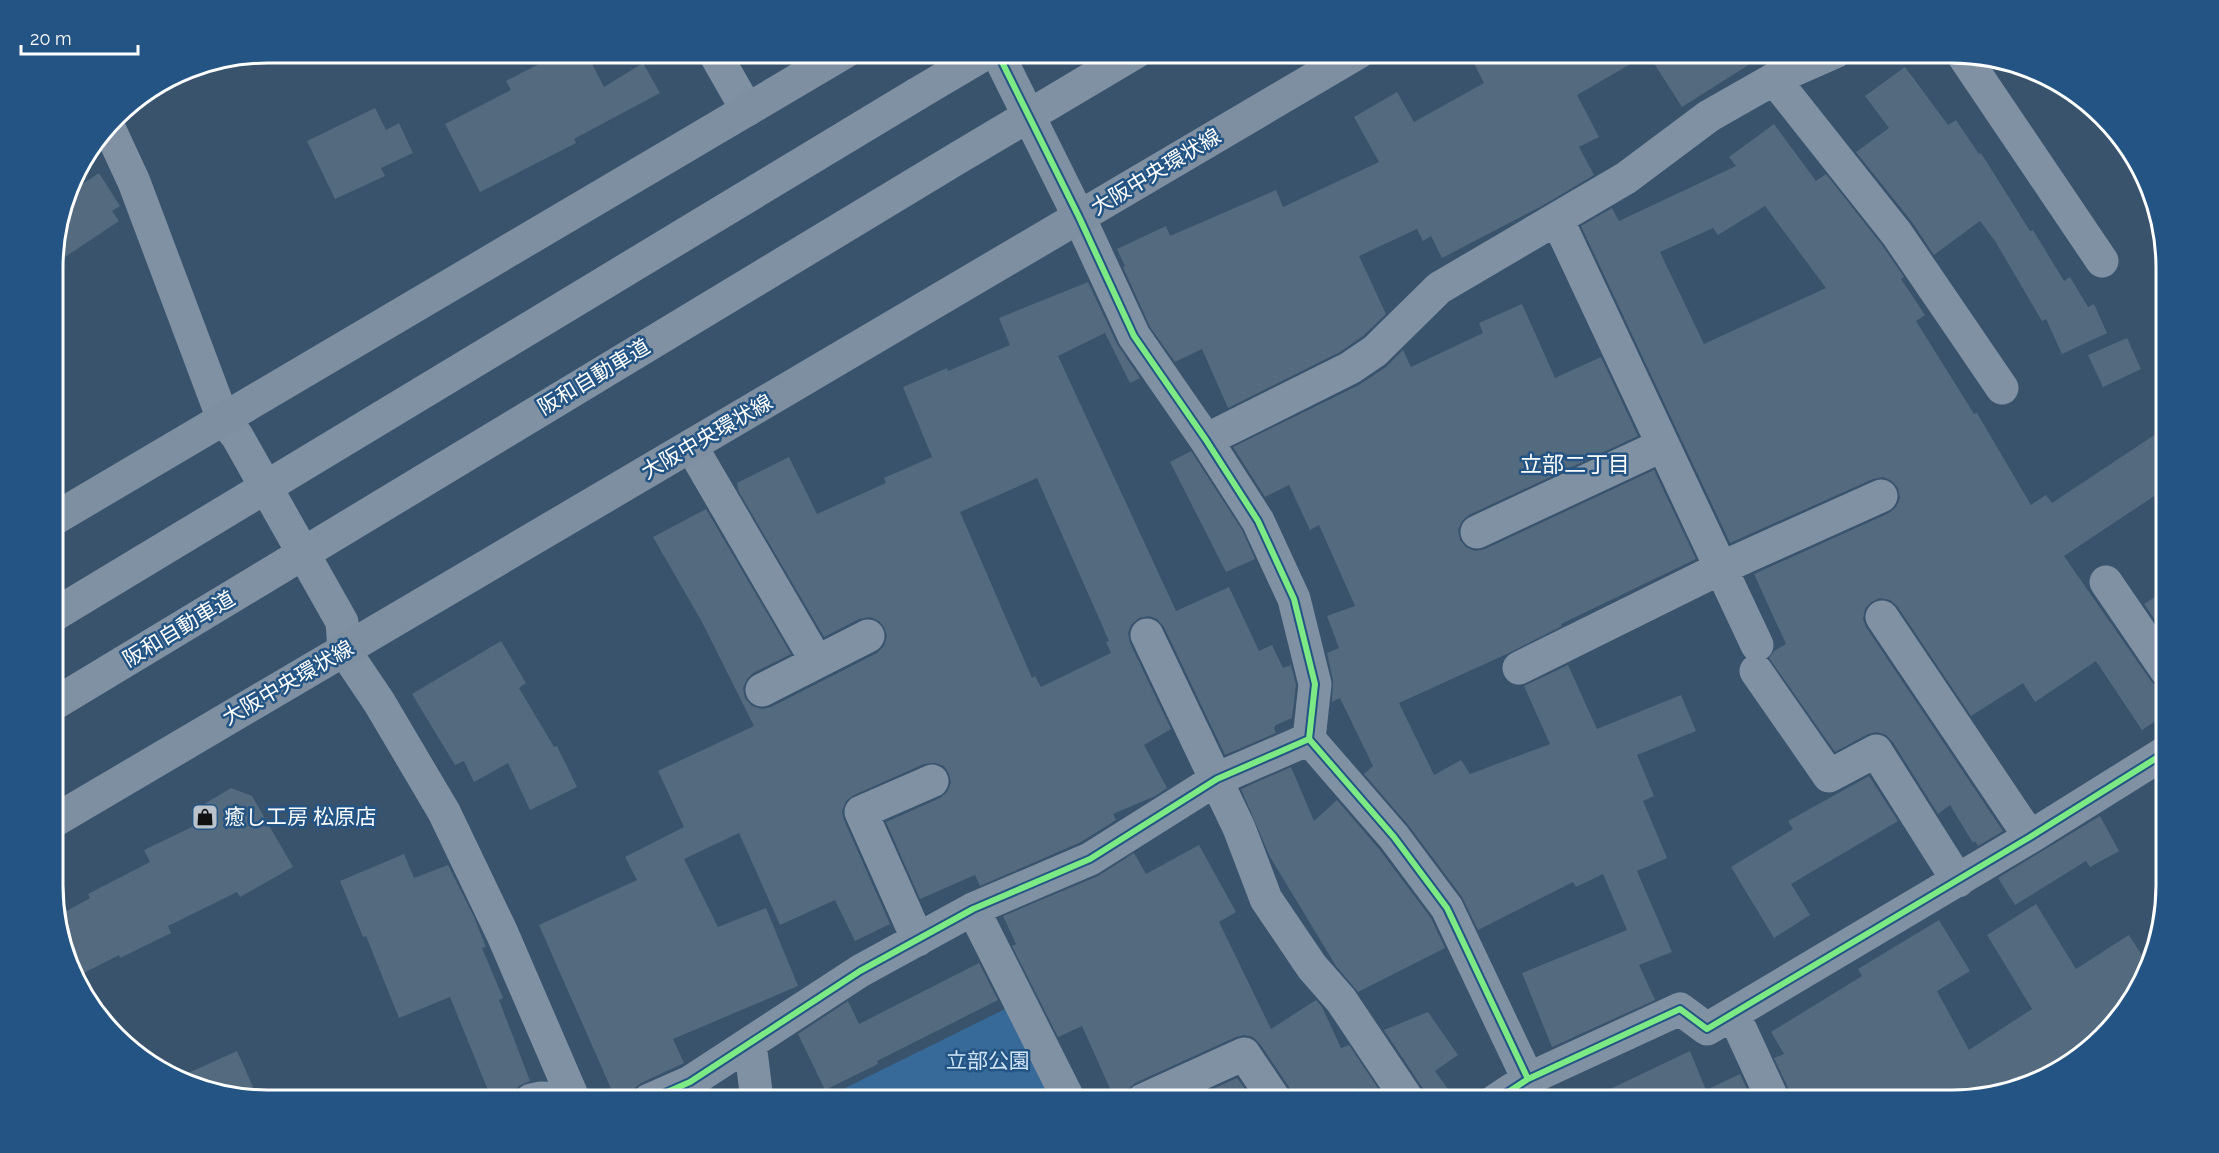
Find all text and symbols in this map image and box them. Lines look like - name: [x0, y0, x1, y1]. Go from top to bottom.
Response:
- scale bar: [21, 18, 138, 56]
- text: 20 m: [30, 28, 72, 49]
- street label: 大阪中央環状線: [1086, 123, 1225, 220]
- street label: 阪和自動車道: [533, 333, 654, 420]
- street label: 大阪中央環状線: [637, 389, 777, 484]
- district label: 立部二丁目: [1520, 451, 1630, 477]
- street label: 阪和自動車道: [118, 585, 239, 672]
- street label: 大阪中央環状線: [218, 635, 358, 730]
- shop icon: 癒し工房 松原店: [190, 802, 220, 832]
- place label: 癒し工房 松原店: [224, 804, 376, 829]
- park label: 立部公園: [946, 1048, 1030, 1073]

